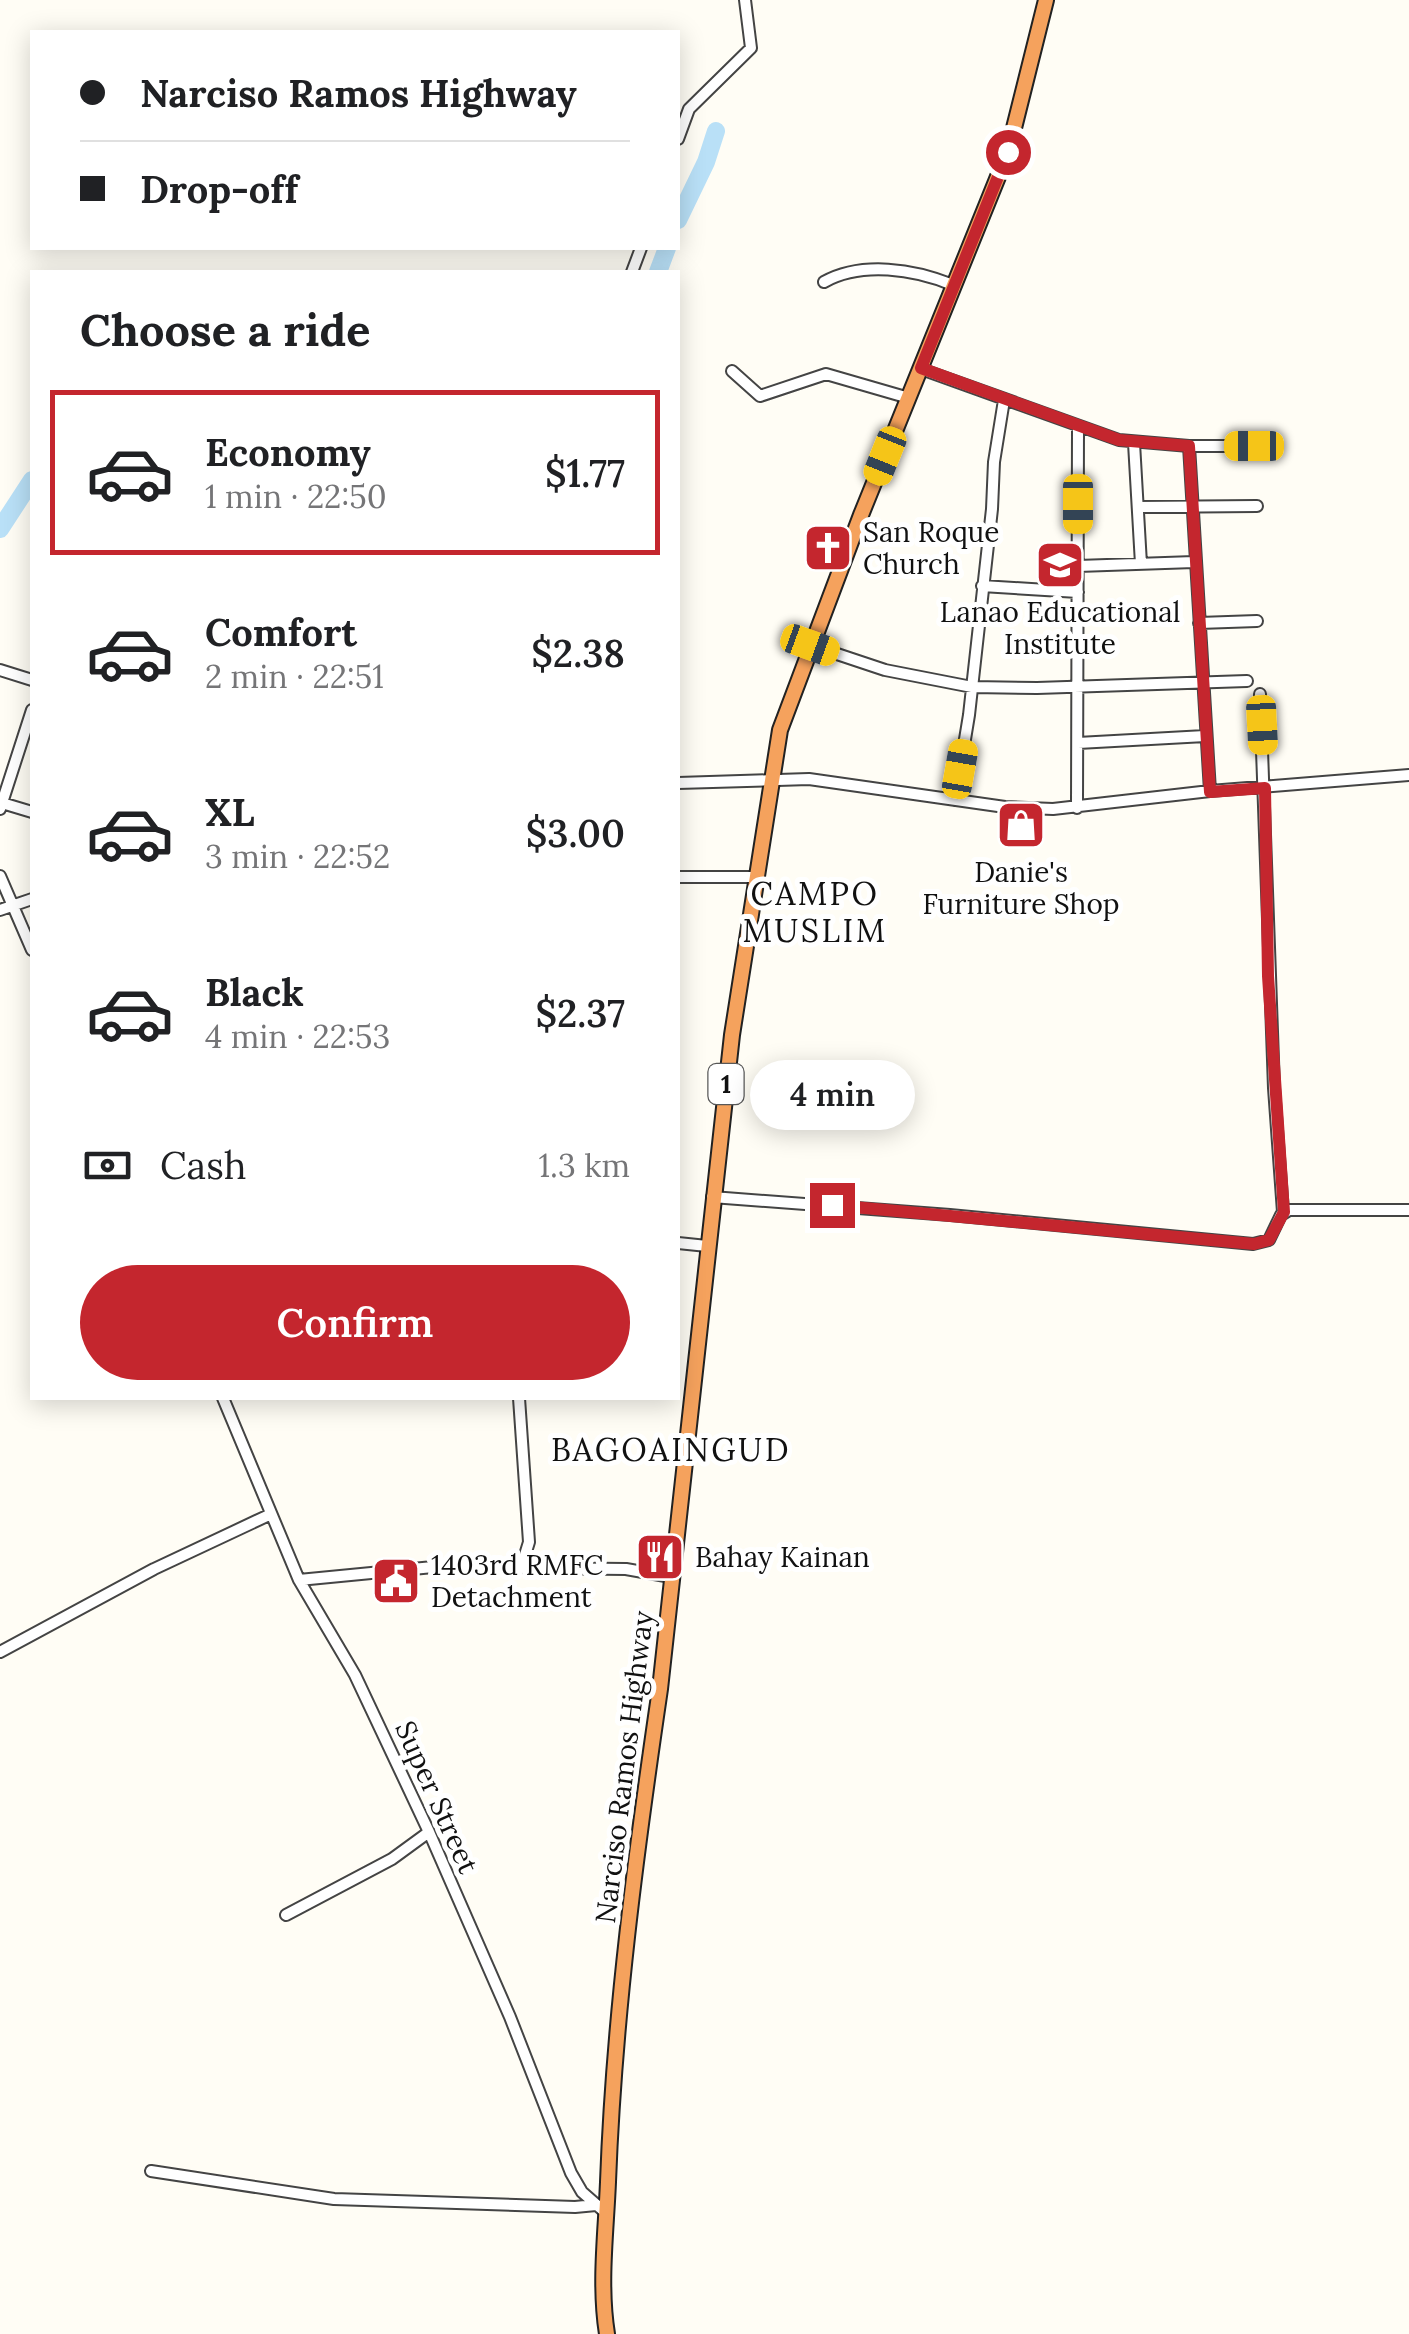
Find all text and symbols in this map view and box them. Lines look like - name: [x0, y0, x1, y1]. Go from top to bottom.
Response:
- text: Narciso Ramos Highway: [140, 69, 577, 117]
- route start: [986, 130, 1031, 175]
- text: Drop-off: [140, 165, 298, 213]
- text: Choose a ride: [80, 301, 370, 358]
- car: [860, 423, 910, 489]
- icon: car: [85, 428, 175, 518]
- text: Economy: [205, 428, 371, 476]
- car: [1224, 431, 1284, 461]
- text: $1.77: [545, 449, 625, 497]
- car: [1063, 474, 1093, 534]
- text: 1 min · 22:50: [205, 476, 387, 517]
- place label: San Roque Church: [863, 514, 999, 582]
- church icon: San Roque Church: [802, 522, 854, 574]
- school or university icon: Lanao Educational Institute: [1034, 539, 1086, 591]
- place label: Lanao Educational Institute: [940, 594, 1180, 662]
- icon: car: [85, 608, 175, 698]
- text: Comfort: [205, 608, 357, 656]
- car: [777, 621, 843, 669]
- text: $2.38: [531, 629, 625, 677]
- text: 2 min · 22:51: [205, 656, 384, 697]
- car: [1245, 694, 1279, 756]
- car: [940, 737, 980, 801]
- icon: car: [85, 788, 175, 878]
- text: XL: [205, 788, 255, 836]
- shop icon: Danie's Furniture Shop: [995, 799, 1047, 851]
- text: $3.00: [526, 809, 625, 857]
- text: 3 min · 22:52: [205, 836, 390, 877]
- place label: Danie's Furniture Shop: [923, 854, 1119, 922]
- district label: CAMPO MUSLIM: [742, 873, 888, 951]
- icon: car: [85, 968, 175, 1058]
- text: Black: [205, 968, 304, 1016]
- text: $2.37: [535, 989, 625, 1037]
- text: 4 min · 22:53: [205, 1016, 390, 1057]
- callout: 4 min: [750, 1060, 914, 1130]
- road number: 1: [708, 1064, 744, 1104]
- text: 4 min: [790, 1074, 875, 1115]
- icon: cash: [80, 1138, 135, 1193]
- text: Cash: [160, 1141, 247, 1189]
- text: 1.3 km: [538, 1145, 630, 1186]
- route end: [810, 1183, 855, 1228]
- button: Confirm: [80, 1265, 630, 1380]
- district label: BAGOAINGUD: [551, 1429, 791, 1470]
- restaurant icon: Bahay Kainan: [634, 1531, 686, 1583]
- place label: Bahay Kainan: [695, 1539, 870, 1575]
- place label: 1403rd RMFC Detachment: [431, 1547, 603, 1615]
- public building icon: 1403rd RMFC Detachment: [370, 1555, 422, 1607]
- street label: Narciso Ramos Highway: [587, 1609, 661, 1925]
- street label: Super Street: [387, 1715, 487, 1879]

